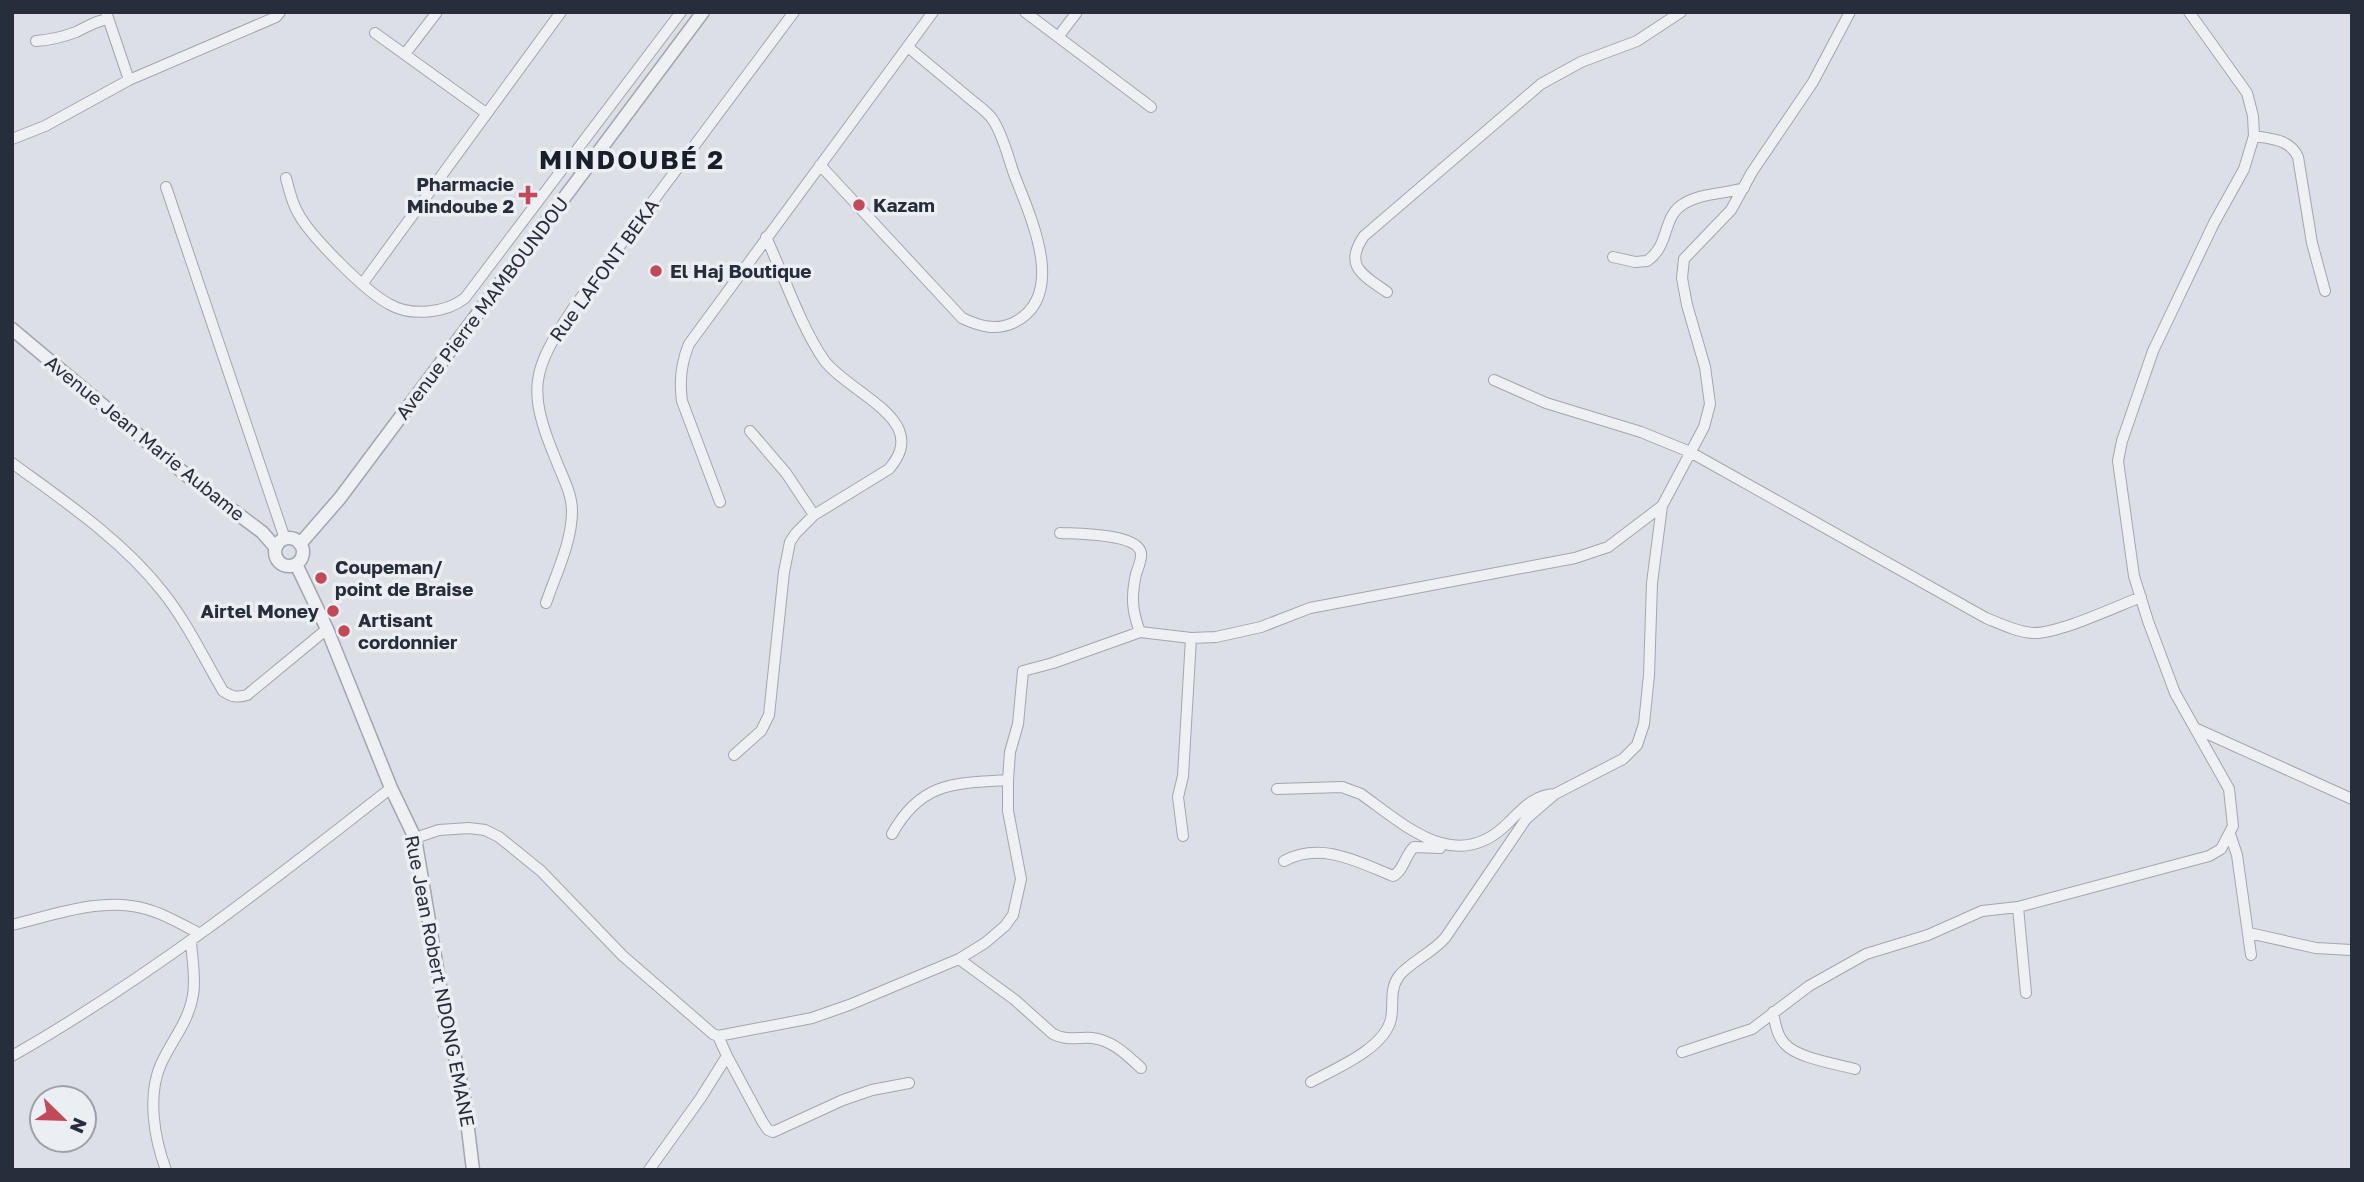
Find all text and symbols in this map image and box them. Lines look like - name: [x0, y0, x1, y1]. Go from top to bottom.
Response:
- district label: MINDOUBÉ 2: [539, 144, 725, 175]
- place label: Pharmacie Mindoube 2: [407, 172, 514, 217]
- marker: Pharmacie Mindoube 2: [520, 187, 536, 203]
- street label: Avenue Pierre MAMBOUNDOU: [390, 192, 573, 423]
- place label: Kazam: [873, 193, 935, 216]
- street label: Rue LAFONT BEKA: [544, 194, 663, 346]
- marker: Kazam: [851, 197, 867, 213]
- place label: El Haj Boutique: [670, 259, 812, 282]
- marker: El Haj Boutique: [648, 263, 664, 279]
- street label: Avenue Jean Marie Aubame: [41, 350, 250, 525]
- place label: Coupeman/ point de Braise: [335, 555, 473, 600]
- marker: Coupeman/ point de Braise: [313, 570, 329, 586]
- place label: Airtel Money: [201, 599, 320, 622]
- marker: Airtel Money: [325, 603, 341, 619]
- place label: Artisant cordonnier: [358, 608, 458, 653]
- marker: Artisant cordonnier: [336, 623, 352, 639]
- street label: Rue Jean Robert NDONG EMANE: [401, 833, 480, 1129]
- north arrow: [28, 1084, 98, 1154]
- text: N: [66, 1115, 93, 1137]

